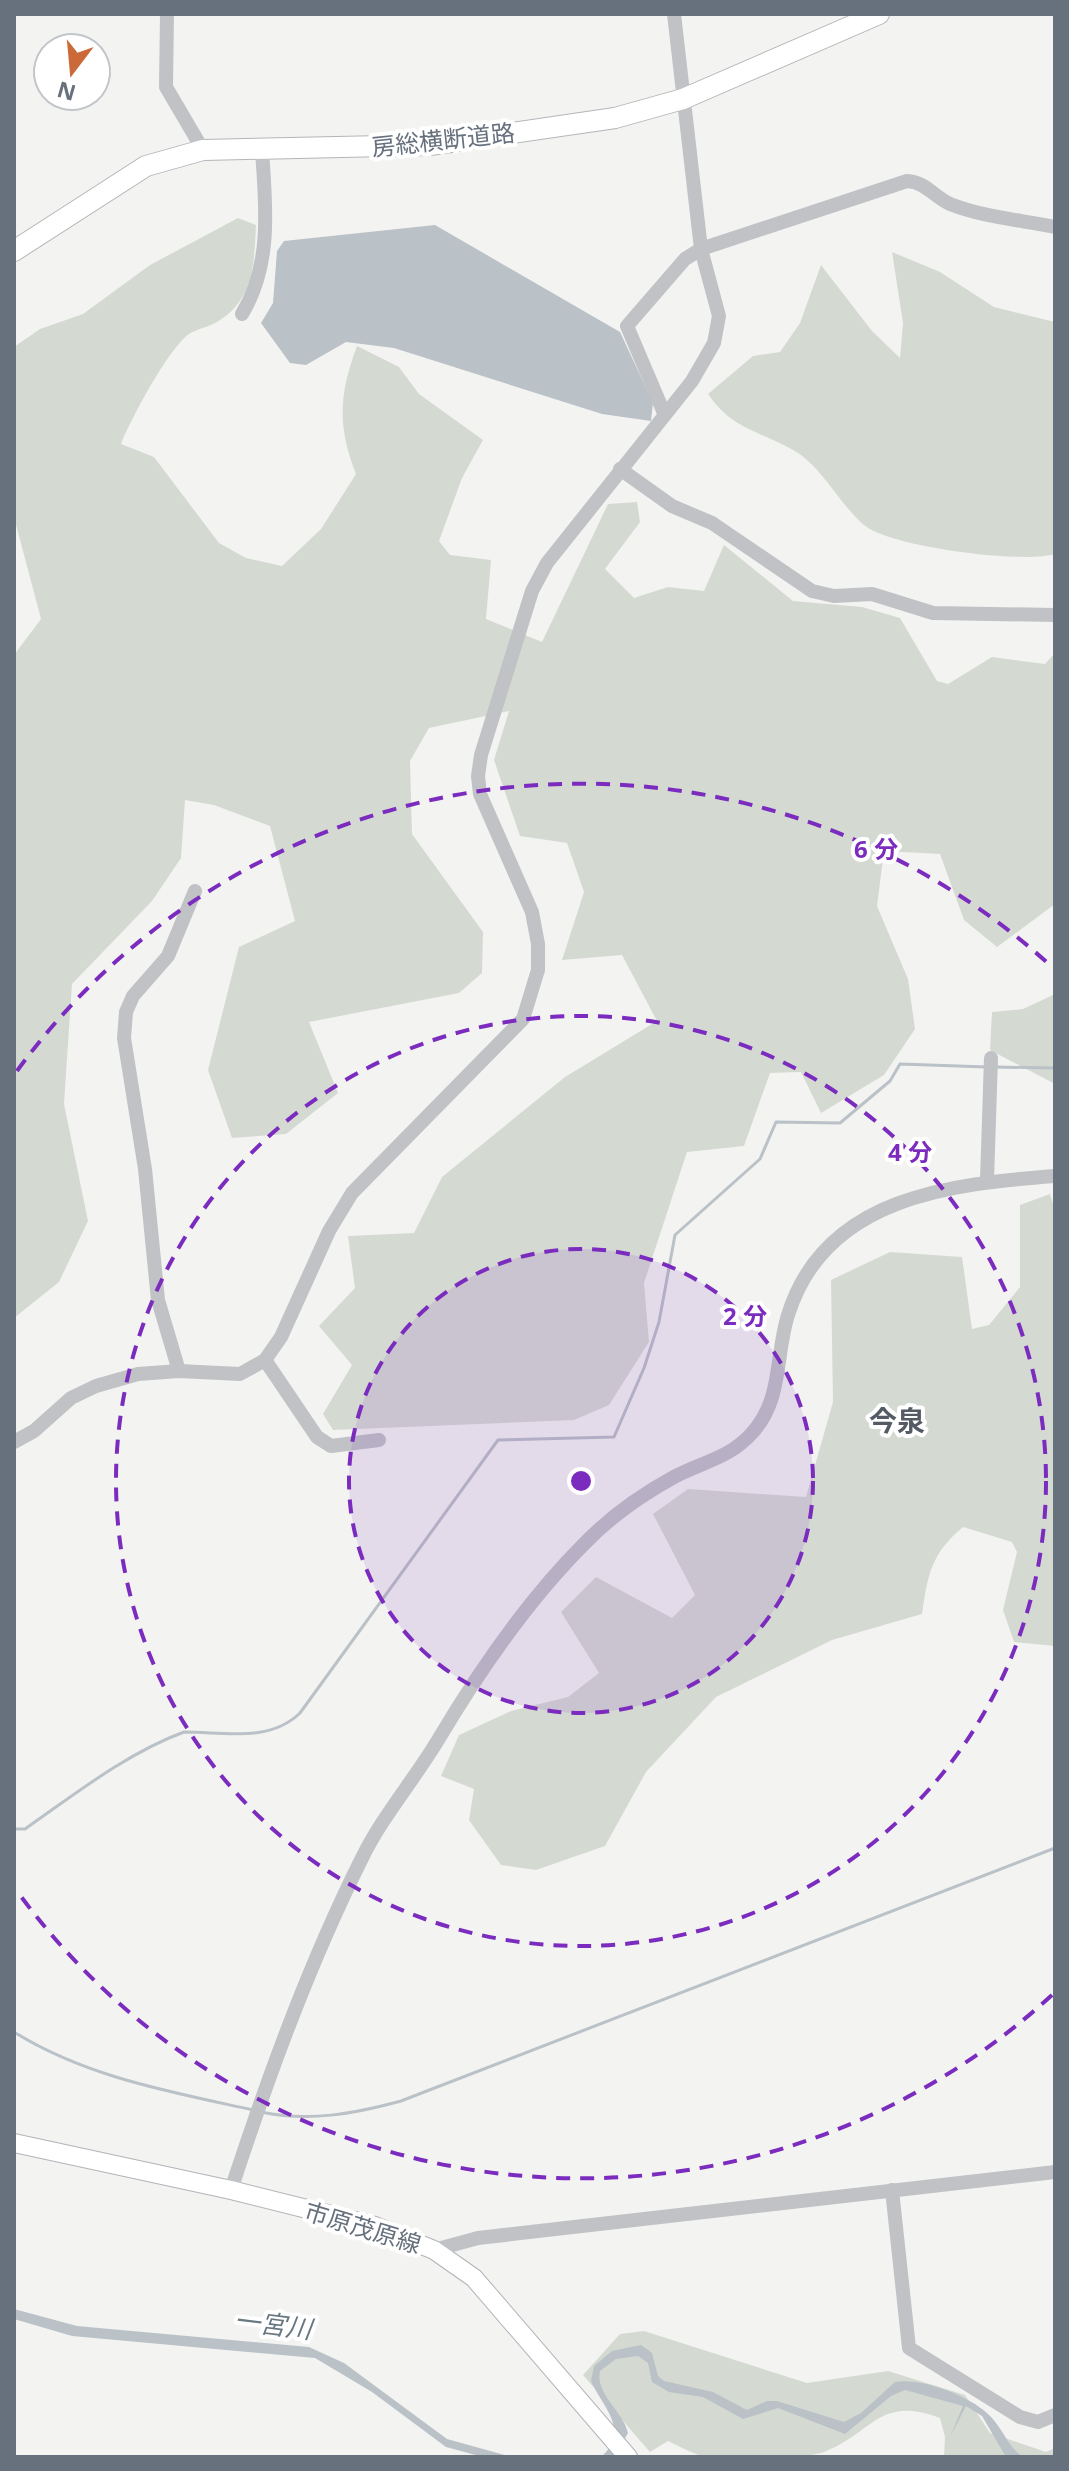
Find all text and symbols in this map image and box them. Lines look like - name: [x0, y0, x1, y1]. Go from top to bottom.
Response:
- north arrow: [32, 32, 112, 112]
- text: N: [53, 75, 79, 109]
- street label: 房総横断道路: [370, 115, 516, 163]
- text: 6 分: [854, 832, 898, 865]
- text: 4 分: [888, 1135, 932, 1168]
- text: 2 分: [723, 1299, 767, 1332]
- district label: 今泉: [869, 1401, 925, 1439]
- centre of rings: [567, 1467, 595, 1495]
- street label: 市原茂原線: [301, 2194, 425, 2260]
- water label: 一宮川: [232, 2301, 317, 2347]

